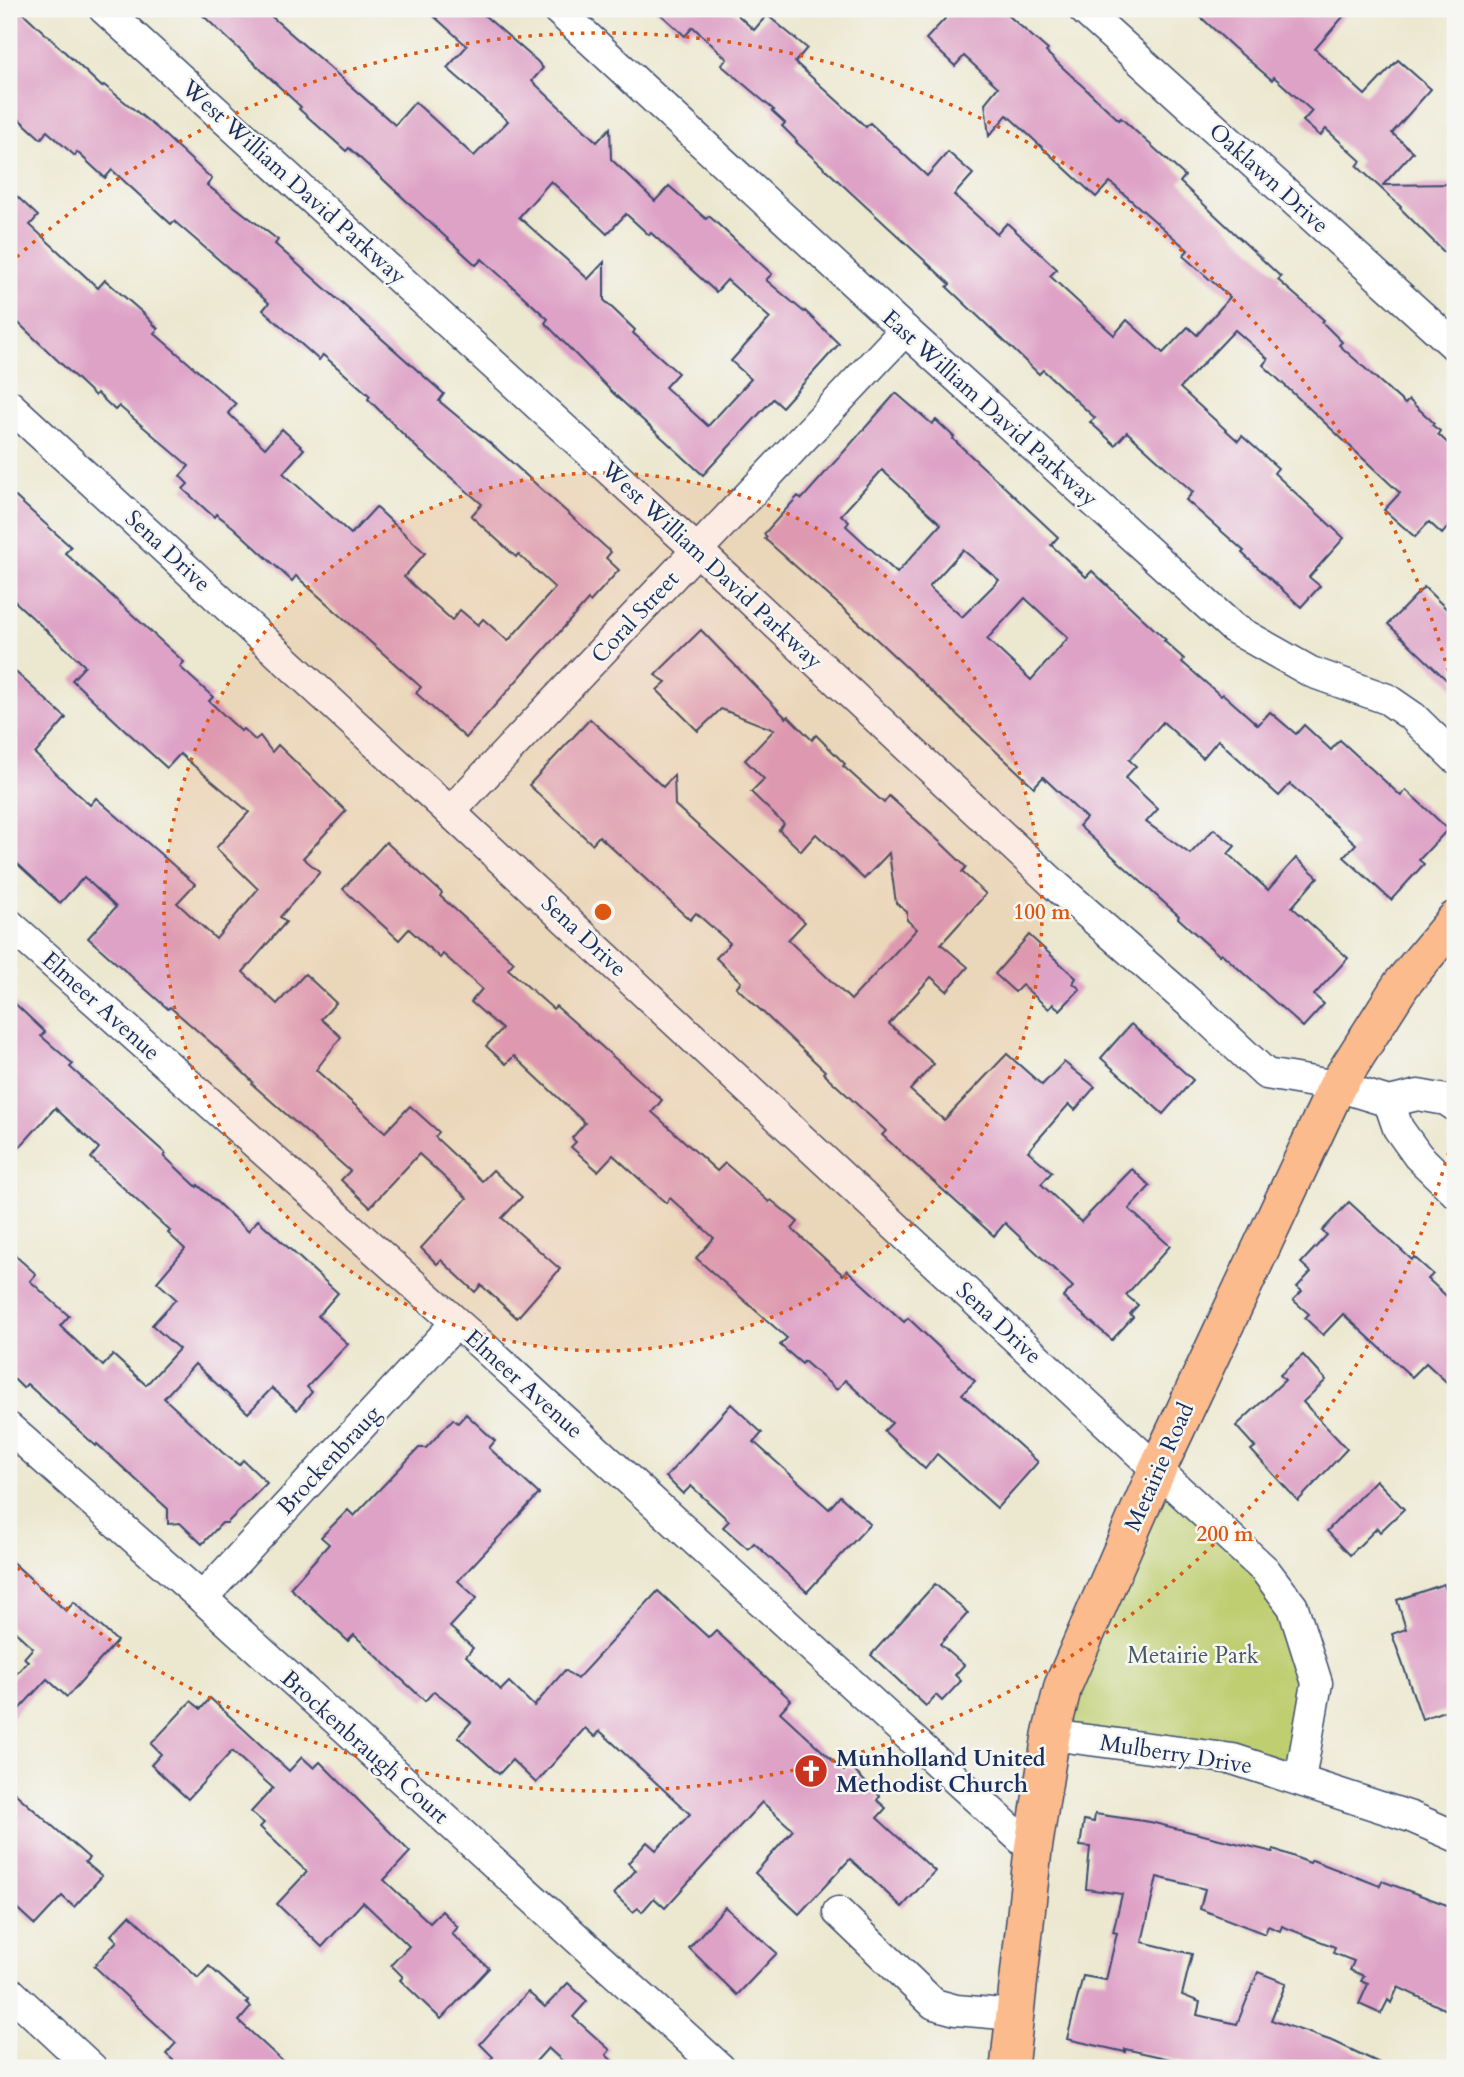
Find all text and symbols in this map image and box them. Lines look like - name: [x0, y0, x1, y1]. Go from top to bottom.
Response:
- street label: West William David Parkway: [174, 72, 413, 291]
- street label: Oaklawn Drive: [1202, 116, 1336, 240]
- street label: East William David Parkway: [875, 303, 1105, 513]
- street label: West William David Parkway: [594, 453, 830, 676]
- street label: Sena Drive: [118, 503, 218, 599]
- street label: Coral Street: [584, 564, 686, 670]
- street label: Sena Drive: [534, 888, 634, 984]
- text: 100 m: [1013, 898, 1071, 927]
- centre of rings: [591, 900, 615, 924]
- street label: Elmeer Avenue: [35, 944, 167, 1068]
- street label: Sena Drive: [949, 1275, 1049, 1371]
- street label: Elmeer Avenue: [458, 1322, 590, 1446]
- street label: Metairie Road: [1117, 1397, 1201, 1536]
- street label: Brockenbraug: [270, 1399, 388, 1521]
- text: 200 m: [1196, 1520, 1254, 1549]
- park label: Metairie Park: [1127, 1640, 1259, 1671]
- street label: Brockenbraugh Court: [274, 1663, 456, 1831]
- street label: Mulberry Drive: [1098, 1727, 1254, 1781]
- place label: Munholland United Methodist Church: [836, 1743, 1046, 1800]
- church icon: Munholland United Methodist Church: [792, 1752, 830, 1790]

